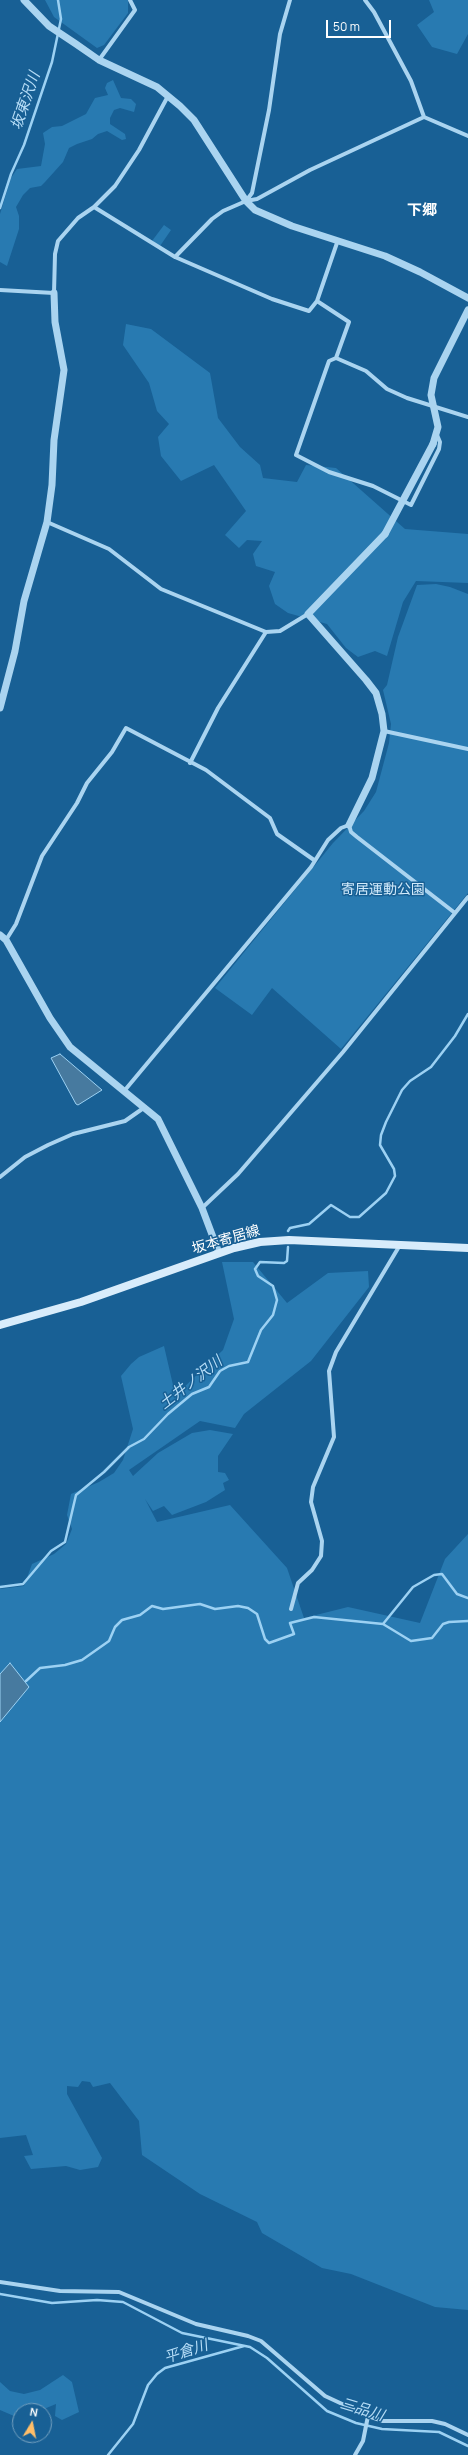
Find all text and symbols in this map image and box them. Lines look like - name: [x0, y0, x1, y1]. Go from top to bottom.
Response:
- scale bar: [328, 12, 393, 38]
- text: 50 m: [333, 18, 360, 35]
- water label: 坂東沢川: [8, 70, 44, 132]
- district label: 下郷: [407, 202, 437, 220]
- park label: 寄居運動公園: [341, 882, 425, 898]
- street label: 坂本寄居線: [190, 1222, 262, 1258]
- water label: 土井ノ沢川: [156, 1353, 226, 1413]
- water label: 平倉川: [162, 2336, 210, 2368]
- water label: 三品川: [338, 2395, 386, 2425]
- north arrow: [12, 2403, 52, 2443]
- text: N: [29, 2404, 39, 2420]

